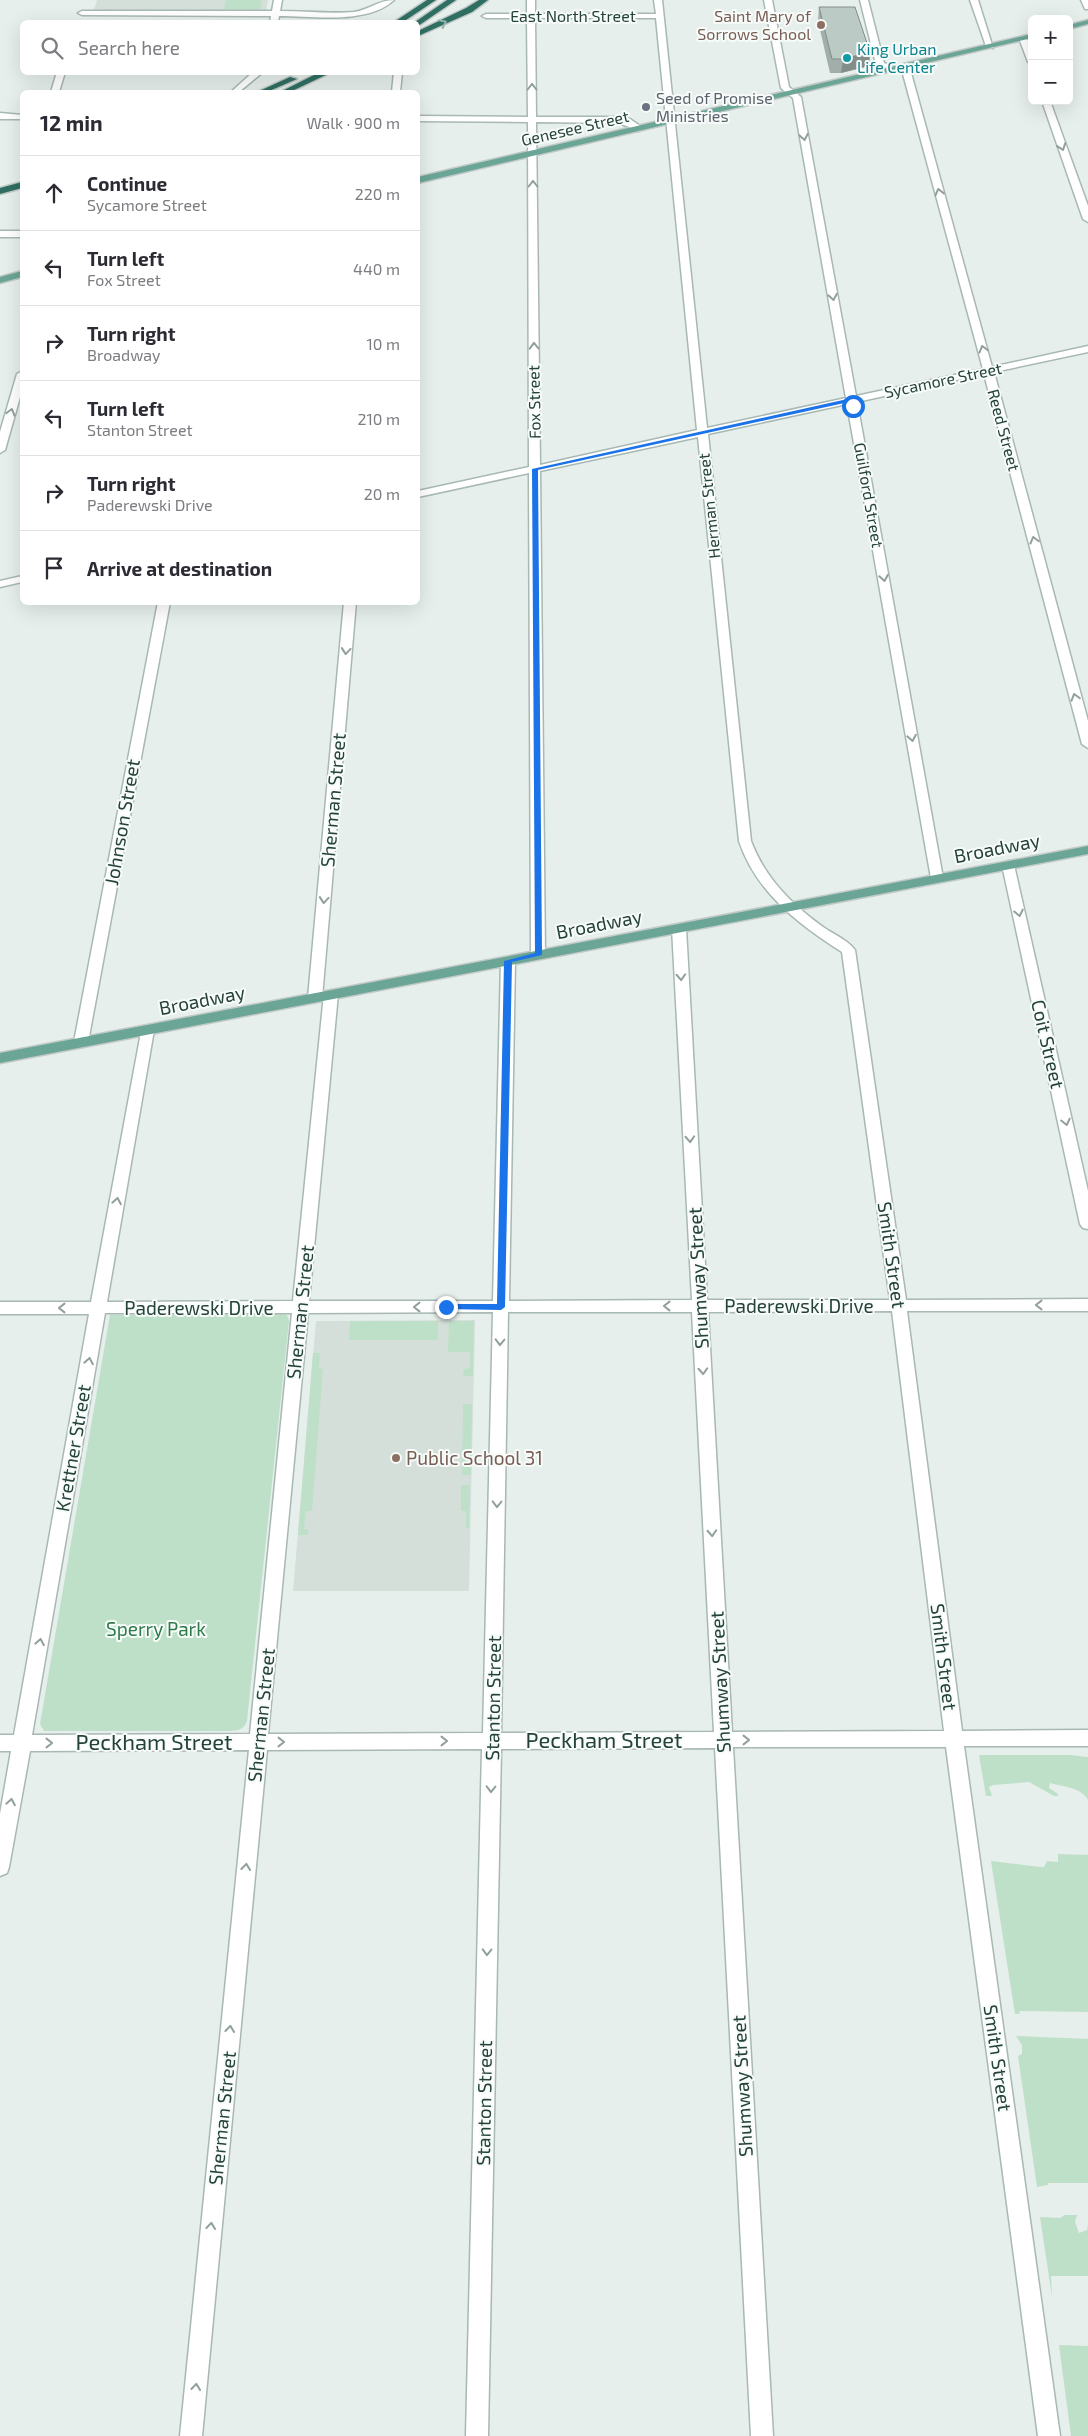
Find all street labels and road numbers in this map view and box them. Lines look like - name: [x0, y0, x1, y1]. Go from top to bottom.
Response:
- street label: East North Street: [510, 6, 636, 25]
- street label: Genesee Street: [519, 106, 631, 149]
- street label: Sycamore Street: [882, 358, 1003, 401]
- street label: Fox Street: [523, 365, 544, 439]
- street label: Reed Street: [984, 387, 1025, 473]
- street label: Guilford Street: [851, 441, 888, 549]
- street label: Herman Street: [694, 452, 723, 560]
- street label: Sherman Street: [315, 732, 350, 868]
- street label: Johnson Street: [99, 757, 144, 887]
- street label: Broadway: [952, 828, 1042, 867]
- street label: Broadway: [554, 904, 644, 943]
- street label: Broadway: [157, 980, 247, 1019]
- street label: Coit Street: [1027, 997, 1070, 1091]
- street label: Smith Street: [874, 1200, 911, 1310]
- street label: Shumway Street: [682, 1207, 713, 1349]
- street label: Sherman Street: [281, 1244, 318, 1380]
- street label: Paderewski Drive: [724, 1294, 874, 1317]
- street label: Paderewski Drive: [124, 1296, 274, 1319]
- street label: Krettner Street: [50, 1382, 95, 1513]
- street label: Smith Street: [927, 1602, 962, 1712]
- street label: Shumway Street: [704, 1611, 735, 1753]
- street label: Stanton Street: [480, 1635, 505, 1761]
- street label: Sherman Street: [242, 1647, 279, 1783]
- street label: Peckham Street: [526, 1726, 682, 1752]
- street label: Peckham Street: [76, 1728, 232, 1754]
- street label: Smith Street: [980, 2003, 1017, 2113]
- street label: Shumway Street: [726, 2015, 757, 2157]
- street label: Stanton Street: [471, 2040, 496, 2166]
- street label: Sherman Street: [203, 2050, 240, 2186]

